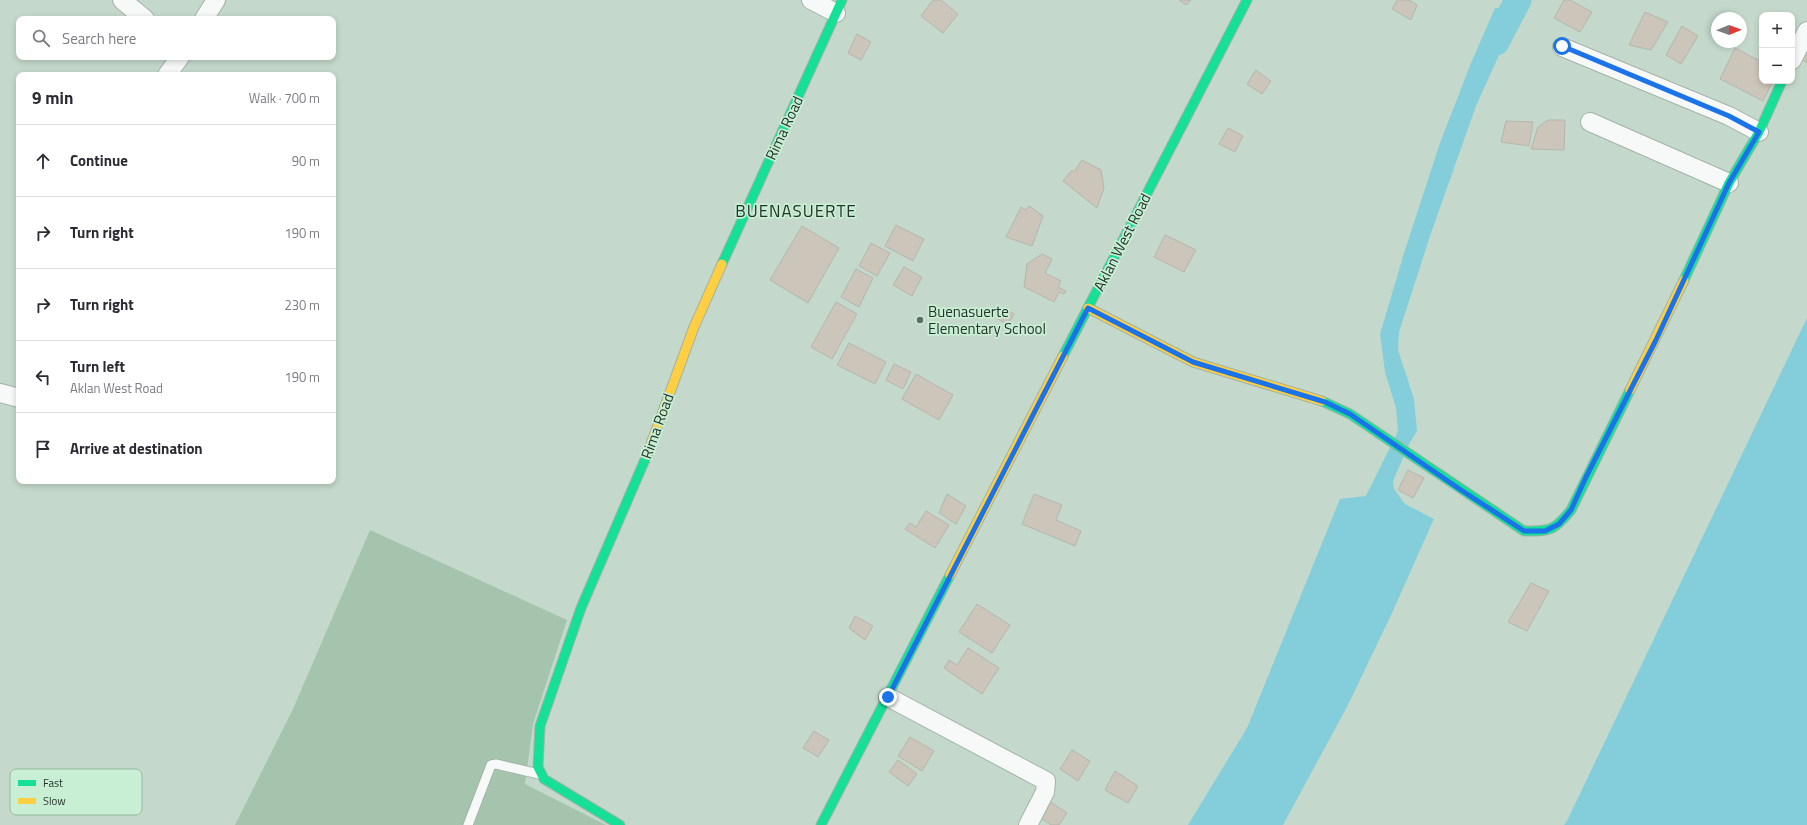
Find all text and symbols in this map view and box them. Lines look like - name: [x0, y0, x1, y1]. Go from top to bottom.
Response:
- north arrow: [1711, 12, 1747, 48]
- map controls: [1759, 12, 1795, 84]
- button: +: [1759, 12, 1795, 48]
- search box: [16, 16, 336, 60]
- icon: search: [30, 27, 52, 49]
- text: Search here: [62, 27, 136, 50]
- route start: [1553, 37, 1571, 55]
- button: −: [1759, 48, 1795, 84]
- text: 9 min: [32, 85, 73, 111]
- text: Walk · 700 m: [249, 88, 320, 108]
- street label: Rima Road: [759, 92, 809, 164]
- text: Continue: [70, 149, 128, 172]
- icon: ahead: [32, 150, 54, 172]
- text: 90 m: [292, 151, 320, 171]
- street label: Aklan West Road: [1087, 189, 1157, 295]
- district label: BUENASUERTE: [735, 198, 857, 224]
- text: Turn right: [70, 221, 134, 244]
- icon: right: [32, 222, 54, 244]
- text: 190 m: [284, 223, 320, 243]
- text: Turn right: [70, 293, 134, 316]
- icon: right: [32, 294, 54, 316]
- text: 230 m: [284, 295, 320, 315]
- place label: Buenasuerte Elementary School: [928, 300, 1046, 340]
- marker: Buenasuerte Elementary School: [915, 315, 925, 325]
- text: Turn left: [70, 355, 125, 378]
- icon: left: [32, 366, 54, 388]
- text: 190 m: [284, 367, 320, 387]
- text: Aklan West Road: [70, 378, 163, 398]
- street label: Rima Road: [635, 390, 679, 462]
- text: Arrive at destination: [70, 437, 203, 460]
- icon: arrive: [32, 438, 54, 460]
- route end: [879, 688, 897, 706]
- legend: [10, 769, 142, 815]
- text: Fast: [43, 775, 63, 791]
- text: Slow: [43, 793, 66, 809]

